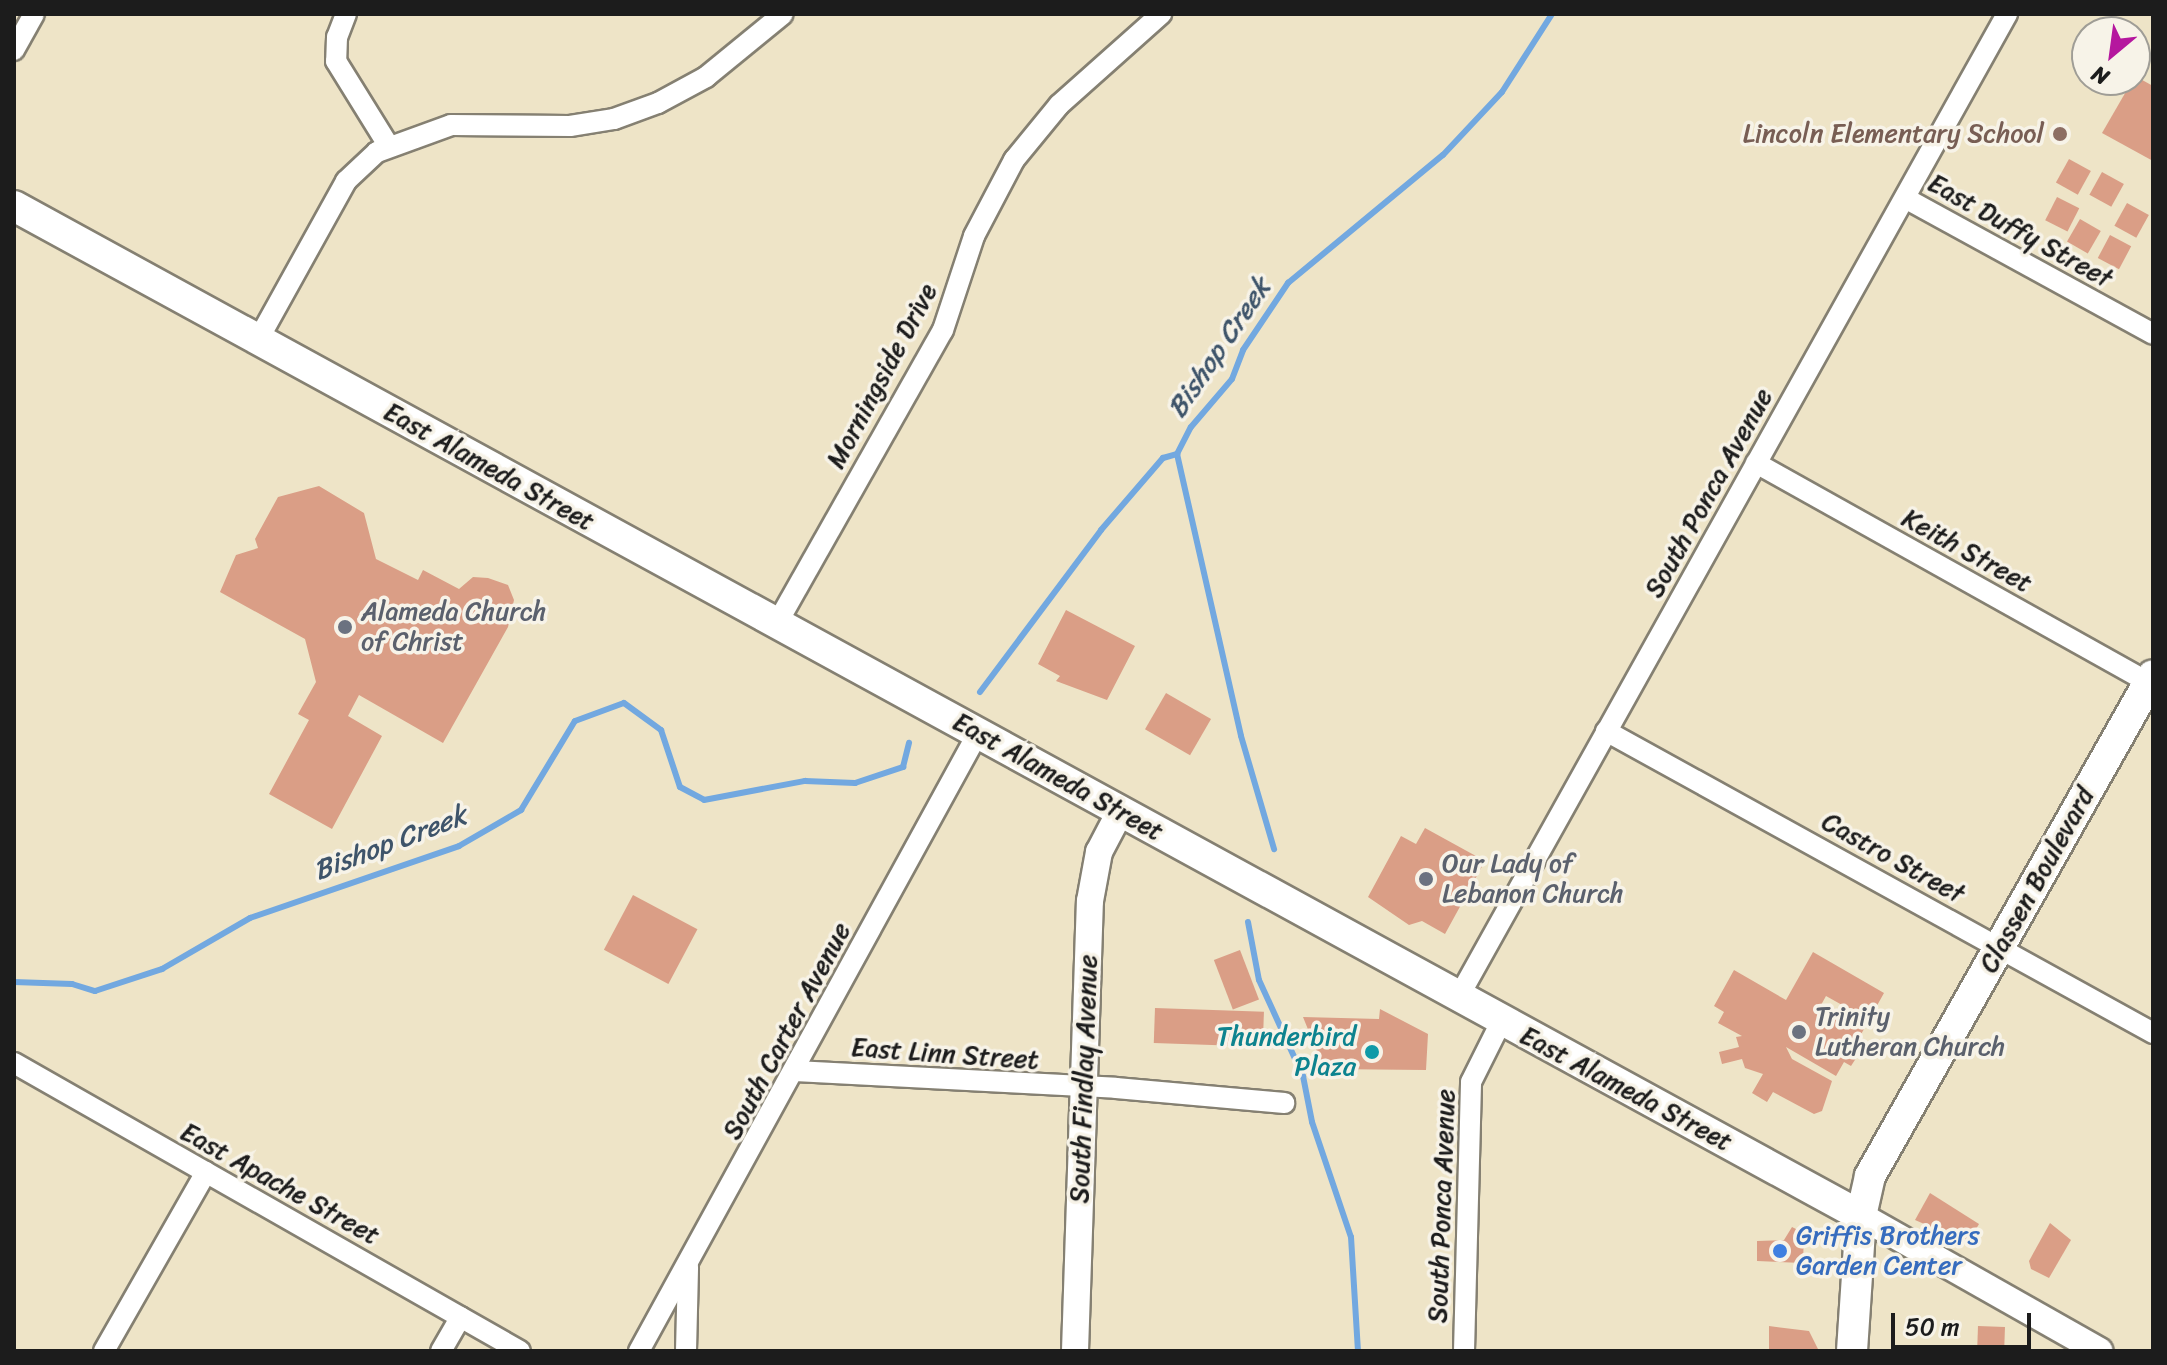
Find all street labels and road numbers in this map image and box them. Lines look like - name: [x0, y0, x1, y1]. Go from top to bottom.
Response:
- street label: East Duffy Street: [1922, 167, 2118, 295]
- street label: Morningside Drive: [820, 278, 944, 474]
- street label: South Ponca Avenue: [1639, 383, 1779, 603]
- street label: East Alameda Street: [378, 396, 600, 538]
- street label: Keith Street: [1897, 503, 2037, 599]
- street label: East Alameda Street: [947, 706, 1169, 848]
- street label: Classen Boulevard: [1973, 782, 2101, 978]
- street label: Castro Street: [1816, 806, 1970, 910]
- street label: South Carter Avenue: [717, 918, 857, 1144]
- street label: South Findlay Avenue: [1064, 955, 1104, 1203]
- street label: East Alameda Street: [1514, 1019, 1738, 1159]
- street label: East Linn Street: [851, 1032, 1039, 1076]
- street label: South Ponca Avenue: [1422, 1089, 1462, 1323]
- street label: East Apache Street: [175, 1116, 385, 1252]

